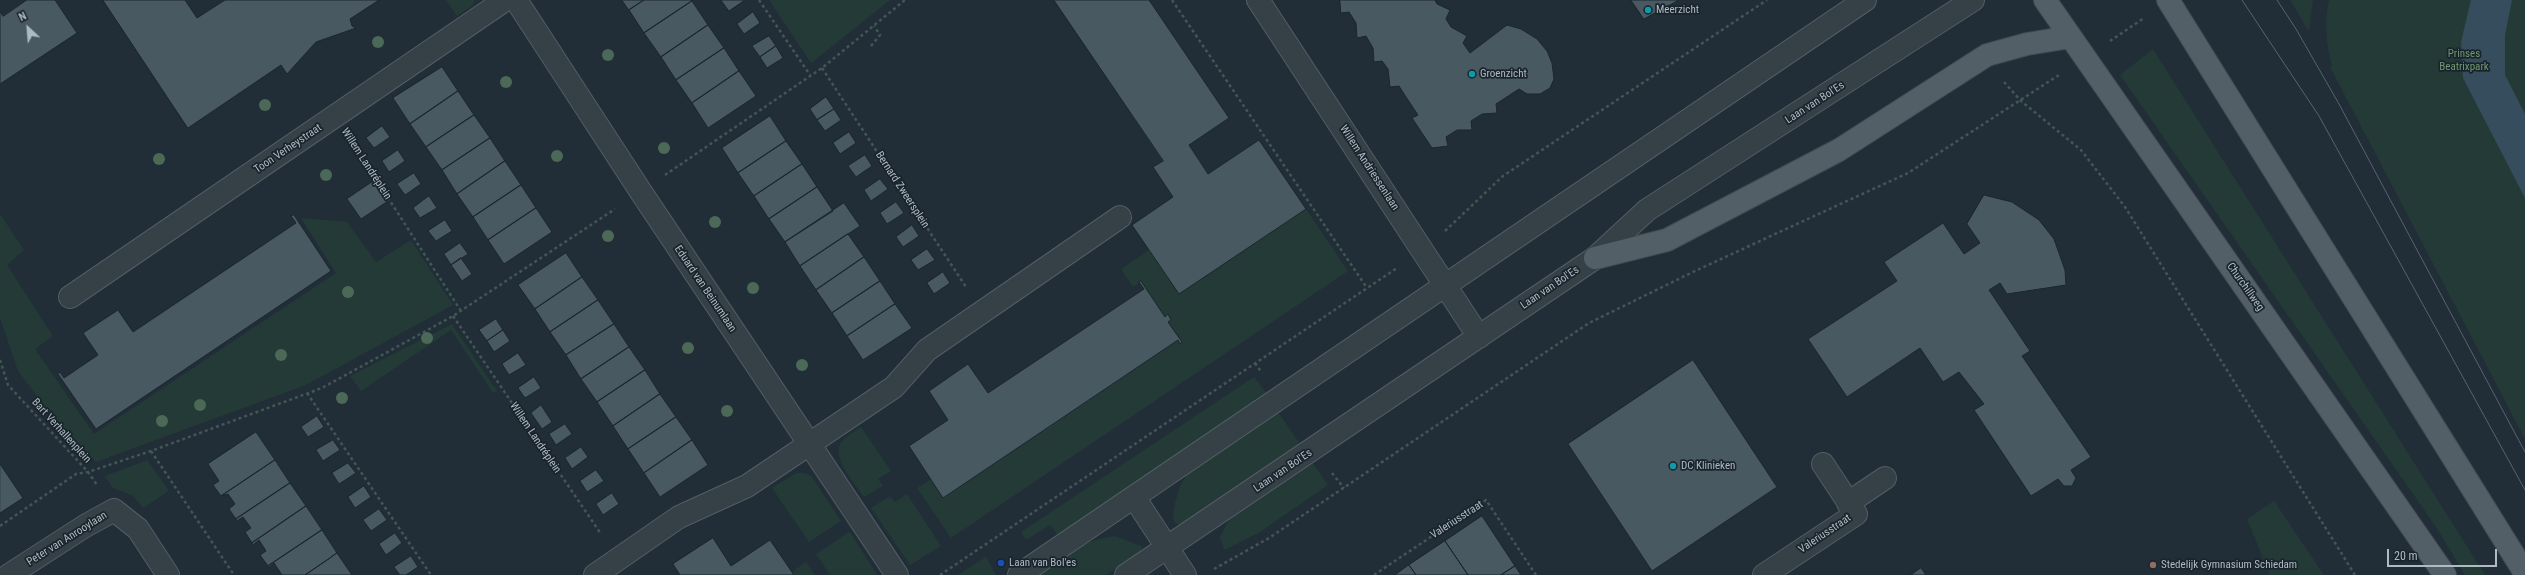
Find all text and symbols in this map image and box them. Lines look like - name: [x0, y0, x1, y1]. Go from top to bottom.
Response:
- place label: Meerzicht: [1656, 3, 1699, 17]
- marker: Meerzicht: [1643, 5, 1653, 15]
- north arrow: [8, 8, 48, 48]
- text: N: [17, 9, 28, 24]
- park label: Prinses Beatrixpark: [2439, 47, 2489, 73]
- place label: Groenzicht: [1480, 67, 1527, 81]
- marker: Groenzicht: [1467, 69, 1477, 79]
- street label: Laan van Bol'Es: [1783, 79, 1847, 127]
- street label: Toon Verheystraat: [252, 122, 324, 176]
- street label: Willem Andriessenlaan: [1337, 123, 1401, 213]
- street label: Willem Landréplein: [338, 126, 394, 202]
- street label: Bernard Zweersplein: [872, 149, 932, 231]
- street label: Eduard van Beinumlaan: [671, 243, 739, 335]
- street label: Churchillweg: [2224, 260, 2266, 314]
- street label: Laan van Bol'Es: [1518, 264, 1582, 312]
- street label: Bart Verhallenplein: [29, 396, 93, 466]
- street label: Willem Landréplein: [506, 400, 564, 476]
- street label: Laan van Bol'Es: [1251, 447, 1315, 495]
- place label: DC Klinieken: [1681, 459, 1735, 473]
- marker: DC Klinieken: [1668, 461, 1678, 471]
- street label: Valeriusstraat: [1428, 498, 1486, 542]
- street label: Peter van Anrooylaan: [24, 509, 110, 569]
- street label: Valeriusstraat: [1796, 512, 1854, 556]
- scale bar: [2389, 541, 2499, 567]
- text: 20 m: [2394, 549, 2418, 563]
- place label: Laan van Bol'es: [1009, 556, 1076, 570]
- marker: Laan van Bol'es: [996, 558, 1006, 568]
- place label: Stedelijk Gymnasium Schiedam: [2161, 558, 2297, 572]
- marker: Stedelijk Gymnasium Schiedam: [2148, 560, 2158, 570]

